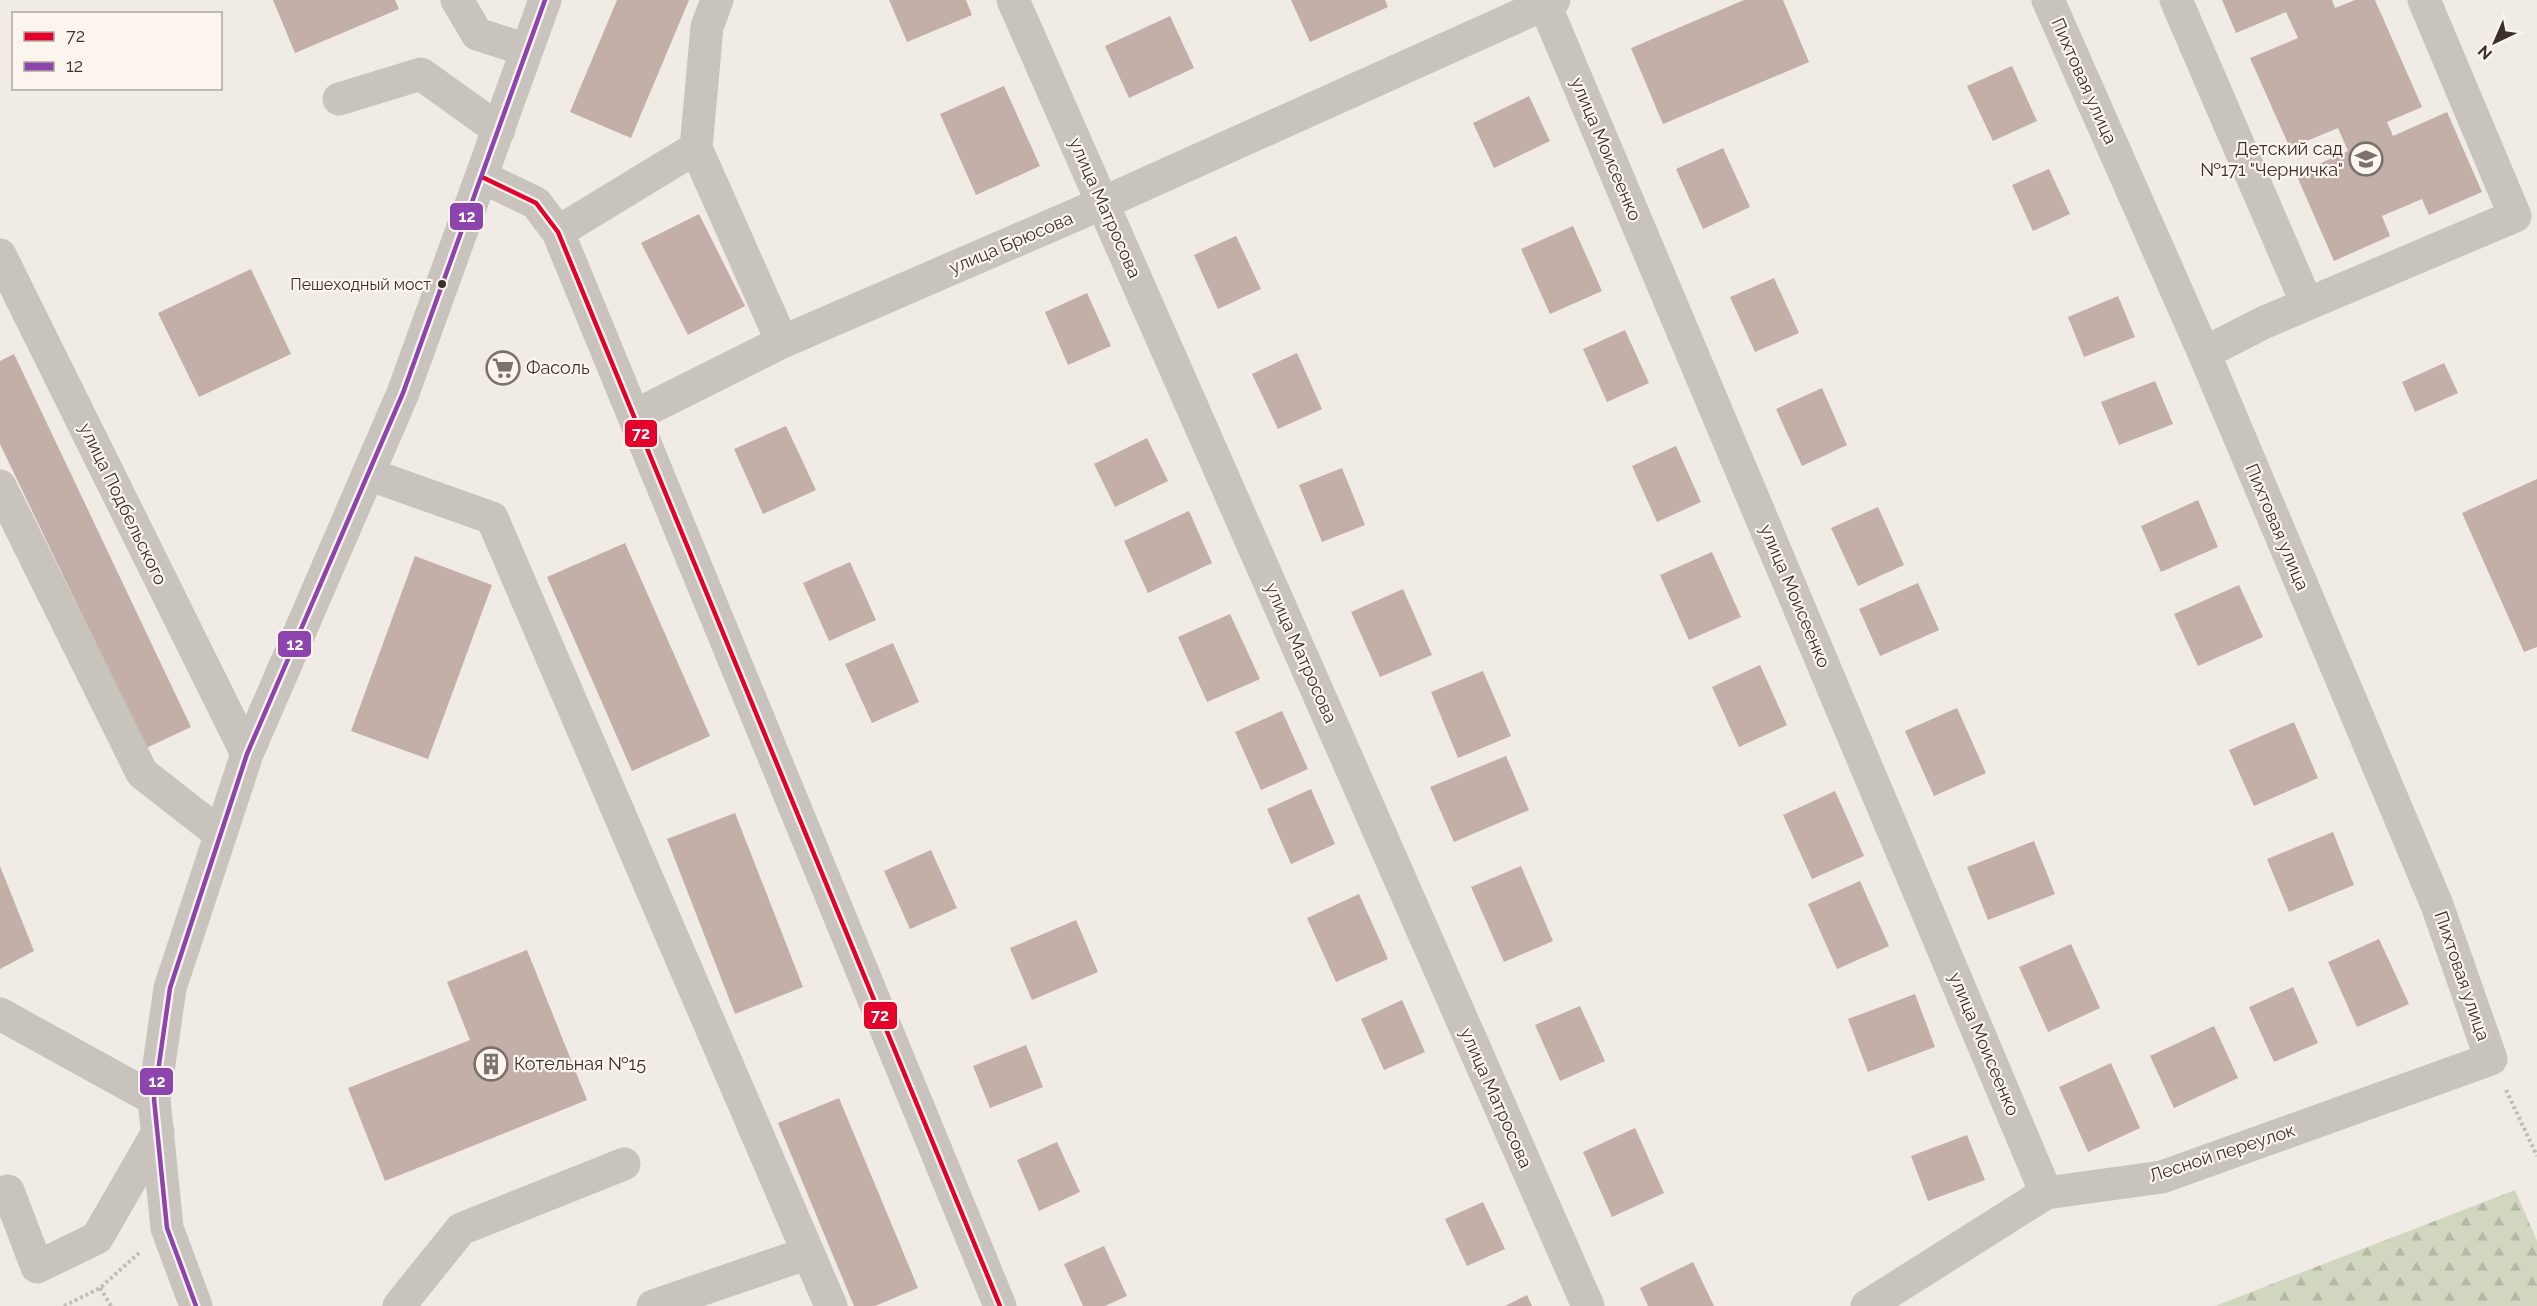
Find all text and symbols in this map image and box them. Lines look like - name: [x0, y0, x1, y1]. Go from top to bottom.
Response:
- legend: [12, 12, 222, 90]
- north arrow: [2465, 12, 2525, 72]
- street label: Пихтовая улица: [2047, 15, 2122, 147]
- text: 72: [66, 25, 85, 46]
- text: N: [2474, 41, 2496, 64]
- text: 12: [66, 55, 83, 76]
- street label: улица Моисеенко: [1567, 74, 1646, 224]
- street label: улица Матросова: [1065, 134, 1146, 281]
- place label: Детский сад №171 "Черничка": [2200, 138, 2343, 180]
- school or university icon: Детский сад №171 "Черничка": [2348, 141, 2384, 177]
- line badge: 12: [449, 202, 484, 231]
- text: 12: [459, 207, 475, 226]
- street label: улица Брюсова: [946, 207, 1076, 278]
- place label: Пешеходный мост: [290, 275, 431, 294]
- marker: Пешеходный мост: [436, 278, 448, 290]
- supermarket icon: Фасоль: [485, 350, 521, 386]
- place label: Фасоль: [526, 357, 590, 378]
- street label: улица Подбельского: [75, 419, 172, 588]
- line badge: 72: [624, 419, 658, 448]
- text: 72: [632, 424, 650, 443]
- street label: Пихтовая улица: [2241, 460, 2314, 593]
- street label: улица Моисеенко: [1756, 521, 1835, 671]
- street label: улица Матросова: [1261, 579, 1342, 726]
- line badge: 12: [277, 630, 312, 658]
- text: 12: [287, 635, 303, 654]
- street label: Пихтовая улица: [2430, 908, 2494, 1043]
- street label: улица Моисеенко: [1945, 969, 2024, 1119]
- line badge: 72: [863, 1001, 898, 1030]
- text: 72: [871, 1006, 889, 1025]
- street label: улица Матросова: [1456, 1024, 1537, 1171]
- building icon: Котельная №15: [473, 1046, 509, 1082]
- place label: Котельная №15: [514, 1053, 646, 1074]
- line badge: 12: [139, 1067, 174, 1096]
- text: 12: [149, 1072, 165, 1091]
- street label: Лесной переулок: [2146, 1119, 2298, 1186]

